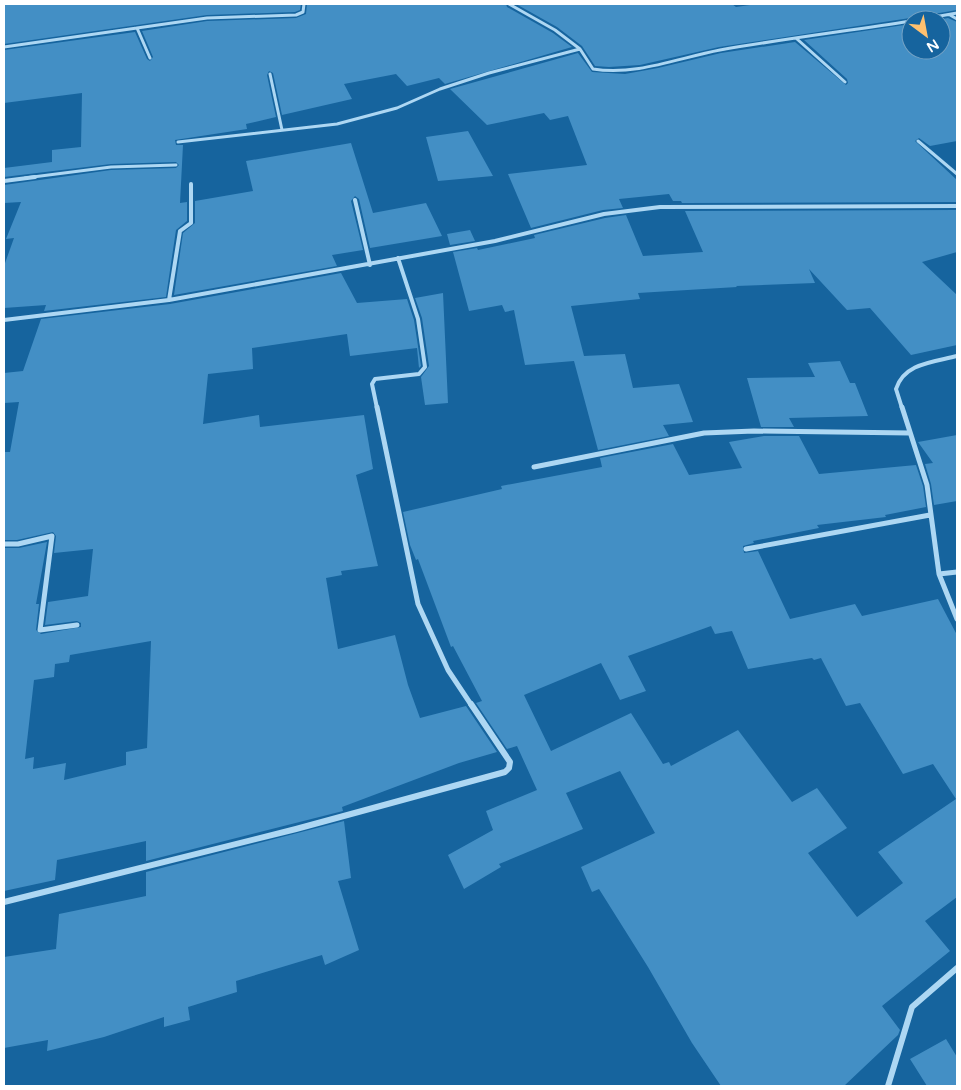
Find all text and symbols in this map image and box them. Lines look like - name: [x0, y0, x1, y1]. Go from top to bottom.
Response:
- north arrow: [901, 10, 951, 60]
- text: N: [923, 35, 942, 56]

